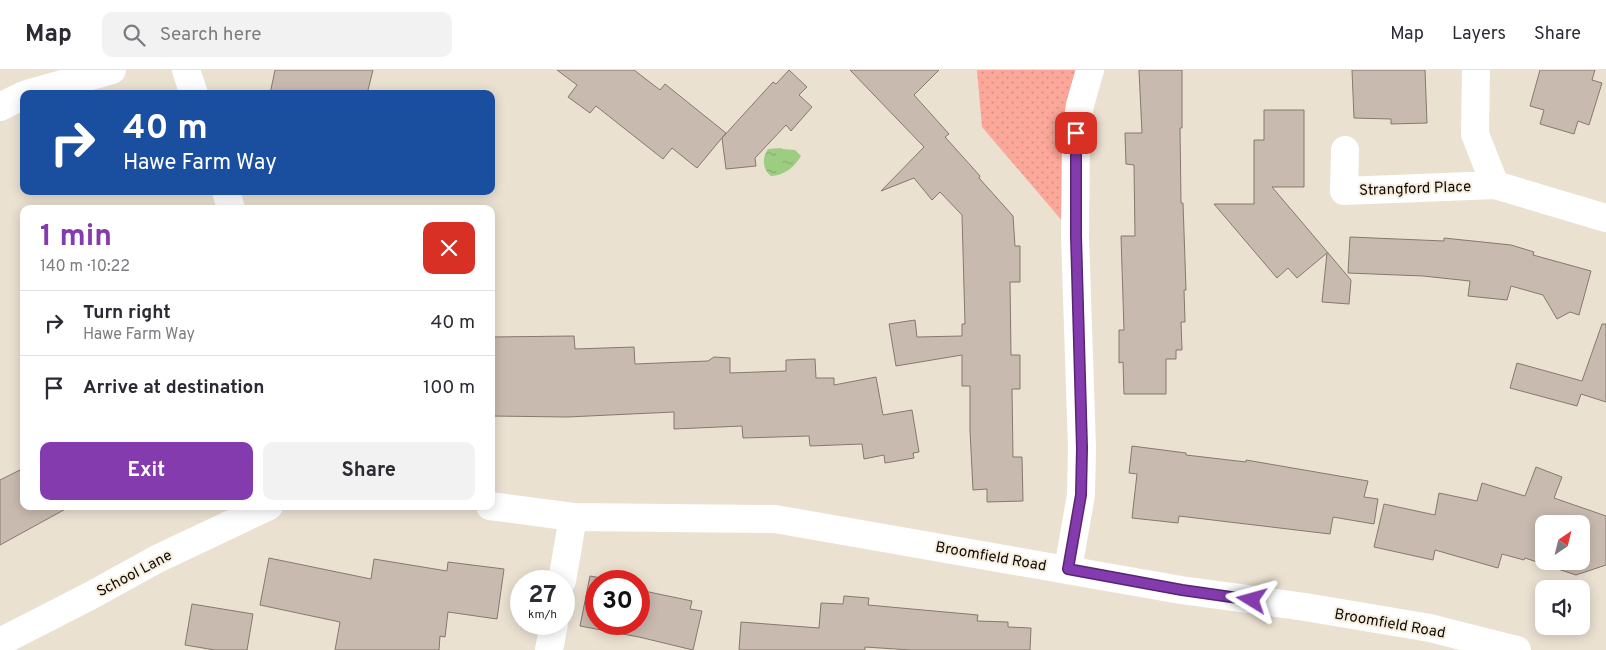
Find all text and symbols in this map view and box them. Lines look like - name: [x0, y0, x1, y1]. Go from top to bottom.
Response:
- search box: [102, 12, 452, 57]
- text: Map: [25, 20, 72, 50]
- icon: search: [120, 21, 148, 49]
- text: Search here: [160, 23, 261, 47]
- text: Map: [1390, 23, 1424, 46]
- text: Layers: [1452, 23, 1506, 46]
- text: Share: [1534, 23, 1581, 46]
- text: 40 m: [123, 107, 208, 151]
- icon: right: [40, 110, 105, 175]
- pin: [1055, 112, 1097, 154]
- icon: arrive: [1062, 119, 1090, 147]
- text: Hawe Farm Way: [123, 150, 277, 177]
- street label: Strangford Place: [1359, 178, 1471, 201]
- text: 1 min: [40, 219, 112, 256]
- button: close: [423, 222, 475, 274]
- text: 140 m · 10:22: [40, 257, 130, 277]
- text: Turn right: [83, 301, 171, 325]
- icon: right: [40, 309, 68, 337]
- text: 40 m: [430, 311, 475, 335]
- text: Hawe Farm Way: [83, 325, 195, 345]
- icon: arrive: [40, 374, 68, 402]
- text: Arrive at destination: [83, 376, 264, 400]
- text: 100 m: [423, 376, 475, 400]
- button: Exit: [40, 442, 253, 500]
- button: Share: [263, 442, 475, 500]
- north arrow: [1535, 515, 1590, 570]
- map controls: [1535, 515, 1590, 635]
- street label: Broomfield Road: [934, 538, 1048, 577]
- street label: School Lane: [94, 547, 176, 602]
- speed limit sign: 30: [585, 570, 650, 635]
- position arrow: [1225, 573, 1277, 625]
- text: 27: [528, 580, 557, 612]
- button: sound: [1535, 580, 1590, 635]
- street label: Broomfield Road: [1333, 605, 1447, 644]
- text: km/h: [528, 607, 557, 623]

